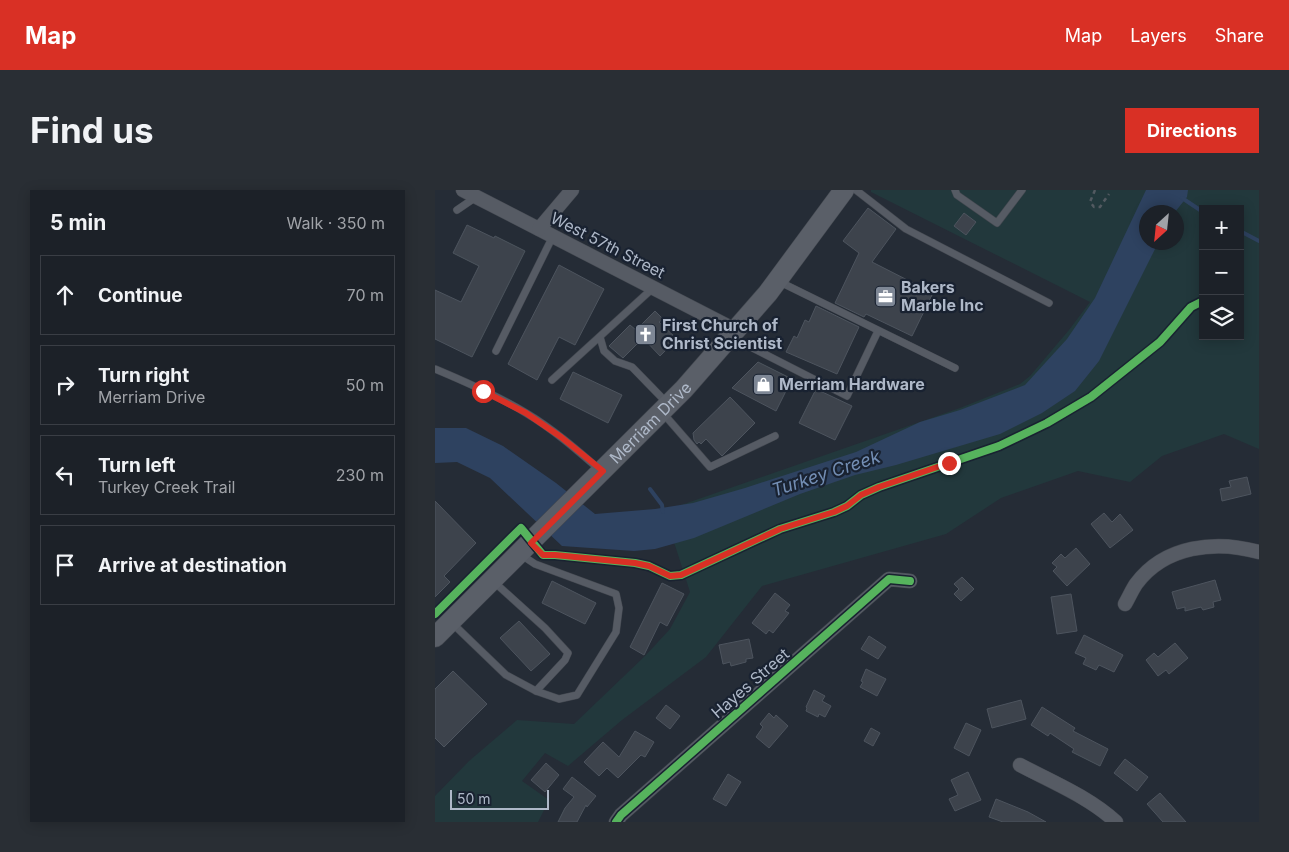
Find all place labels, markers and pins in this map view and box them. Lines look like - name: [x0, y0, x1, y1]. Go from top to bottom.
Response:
- place label: Bakers Marble Inc: [901, 277, 984, 315]
- office icon: Bakers Marble Inc: [873, 284, 897, 308]
- place label: First Church of Christ Scientist: [662, 315, 782, 353]
- church icon: First Church of Christ Scientist: [634, 322, 658, 346]
- shop icon: Merriam Hardware: [751, 372, 775, 396]
- place label: Merriam Hardware: [779, 374, 925, 394]

